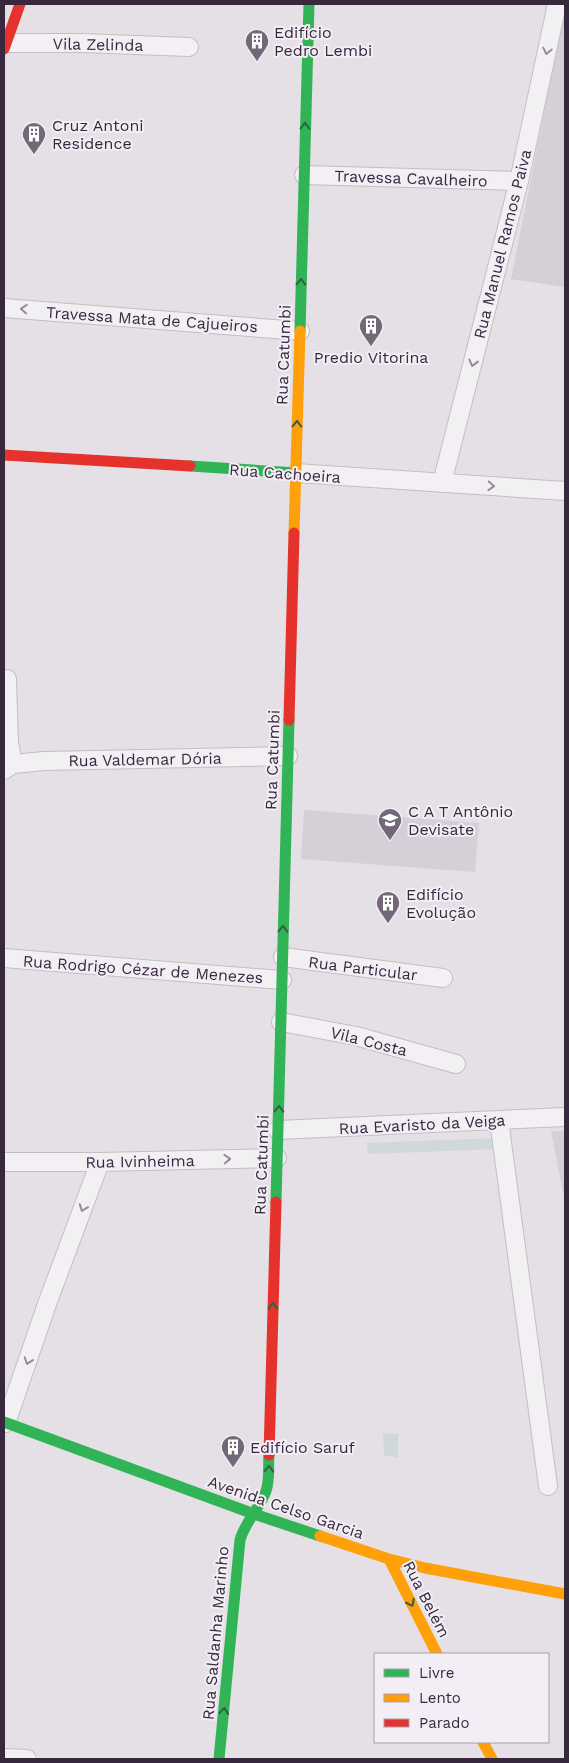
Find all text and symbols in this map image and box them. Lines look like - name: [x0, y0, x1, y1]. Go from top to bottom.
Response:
- place label: Edifício Pedro Lembi: [274, 23, 372, 60]
- building icon: Edifício Pedro Lembi: [244, 28, 270, 62]
- street label: Vila Zelinda: [52, 34, 144, 55]
- one-way arrow: [542, 47, 552, 56]
- place label: Cruz Antoni Residence: [52, 116, 144, 153]
- building icon: Cruz Antoni Residence: [21, 121, 47, 155]
- one-way arrow: [300, 122, 311, 130]
- street label: Rua Manuel Ramos Paiva: [470, 147, 535, 341]
- street label: Travessa Cavalheiro: [334, 166, 488, 191]
- one-way arrow: [296, 278, 306, 286]
- street label: Travessa Mata de Cajueiros: [46, 303, 258, 336]
- one-way arrow: [20, 304, 28, 315]
- street label: Rua Catumbi: [272, 305, 295, 405]
- building icon: Predio Vitorina: [358, 313, 384, 347]
- place label: Predio Vitorina: [314, 348, 428, 367]
- one-way arrow: [468, 358, 478, 366]
- one-way arrow: [292, 420, 302, 428]
- street label: Rua Cachoeira: [229, 460, 341, 487]
- one-way arrow: [487, 481, 495, 492]
- street label: Rua Catumbi: [261, 710, 284, 810]
- street label: Rua Valdemar Dória: [68, 749, 222, 770]
- place label: C A T Antônio Devisate: [408, 802, 513, 839]
- school or university icon: C A T Antônio Devisate: [377, 807, 403, 841]
- place label: Edifício Evolução: [406, 885, 476, 922]
- building icon: Edifício Evolução: [375, 890, 401, 924]
- one-way arrow: [278, 925, 288, 932]
- street label: Rua Rodrigo Cézar de Menezes: [22, 952, 264, 987]
- street label: Rua Particular: [307, 952, 419, 985]
- street label: Vila Costa: [329, 1023, 409, 1060]
- one-way arrow: [274, 1104, 284, 1112]
- street label: Rua Evaristo da Veiga: [338, 1111, 506, 1138]
- street label: Rua Catumbi: [250, 1115, 273, 1215]
- street label: Rua Ivinheima: [85, 1151, 195, 1172]
- one-way arrow: [224, 1153, 232, 1164]
- one-way arrow: [79, 1203, 89, 1212]
- one-way arrow: [268, 1302, 278, 1310]
- one-way arrow: [24, 1356, 34, 1364]
- building icon: Edifício Saruf: [220, 1434, 246, 1468]
- place label: Edifício Saruf: [250, 1438, 356, 1457]
- one-way arrow: [263, 1464, 274, 1472]
- street label: Avenida Celso Garcia: [205, 1472, 366, 1543]
- street label: Rua Saldanha Marinho: [198, 1545, 233, 1721]
- street label: Rua Belém: [399, 1558, 454, 1641]
- one-way arrow: [405, 1597, 415, 1606]
- legend: [374, 1653, 549, 1743]
- text: Livre: [419, 1664, 454, 1682]
- text: Lento: [419, 1689, 461, 1707]
- one-way arrow: [218, 1706, 229, 1714]
- text: Parado: [419, 1714, 469, 1732]

